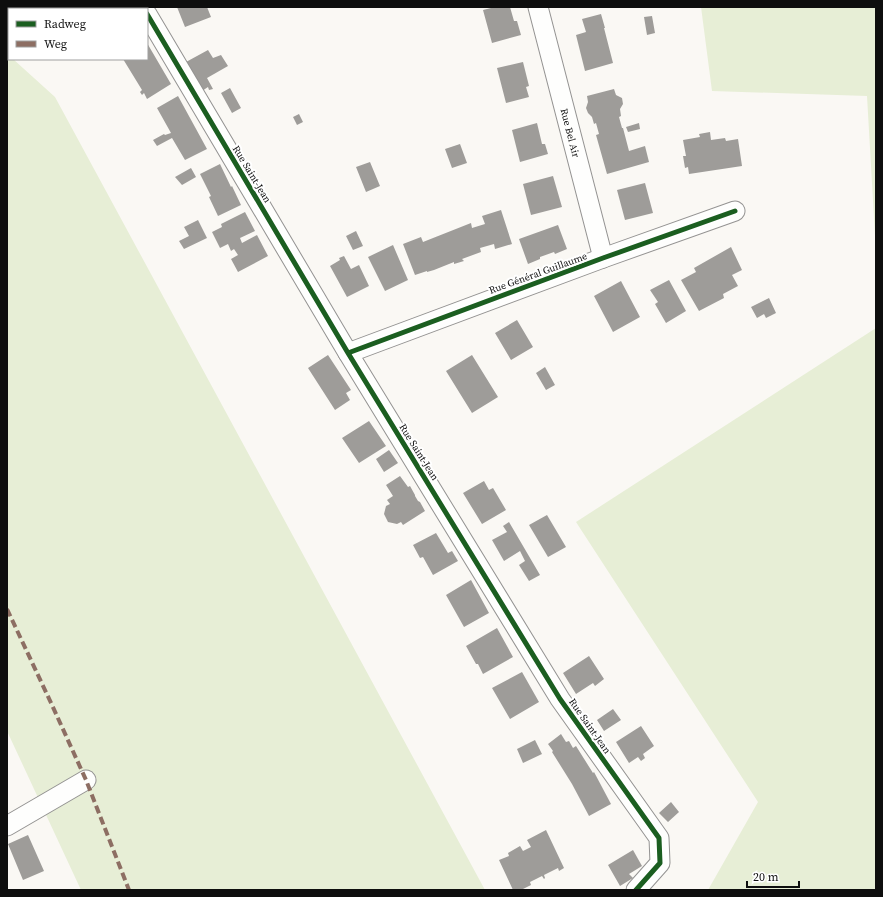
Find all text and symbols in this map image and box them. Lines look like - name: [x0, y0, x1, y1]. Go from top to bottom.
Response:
- legend: [8, 8, 148, 60]
- text: Radweg: [44, 16, 86, 32]
- text: Weg: [44, 36, 67, 52]
- street label: Rue Bel Air: [558, 107, 583, 159]
- street label: Rue Saint-Jean: [230, 143, 274, 205]
- street label: Rue Général Guillaume: [487, 249, 589, 297]
- street label: Rue Saint-Jean: [396, 421, 442, 483]
- street label: Rue Saint-Jean: [566, 696, 614, 756]
- scale bar: [747, 863, 799, 889]
- text: 20 m: [753, 869, 779, 885]

